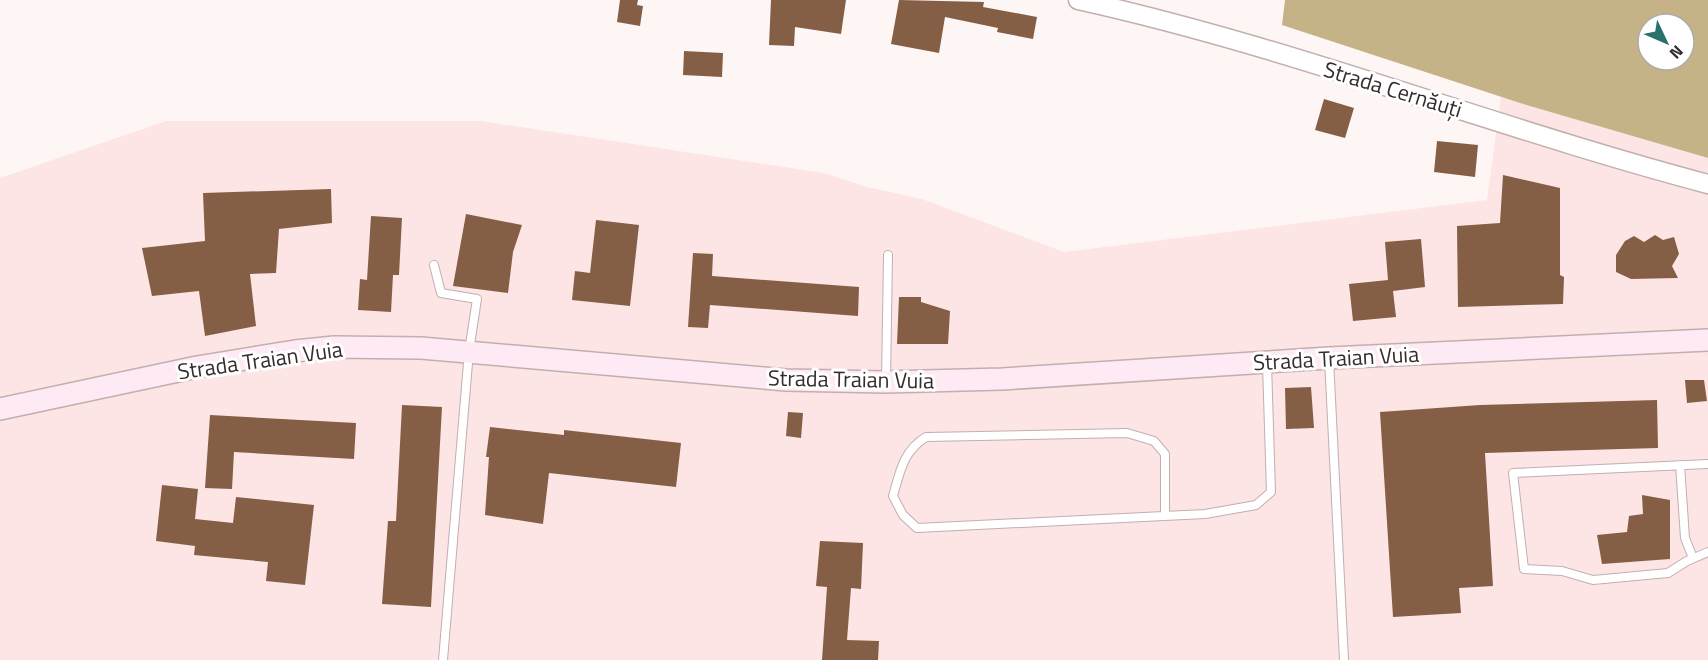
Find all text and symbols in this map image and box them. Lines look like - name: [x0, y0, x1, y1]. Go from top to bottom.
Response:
- north arrow: [1636, 12, 1696, 72]
- text: N: [1664, 40, 1689, 65]
- street label: Strada Cernăuți: [1320, 52, 1466, 126]
- street label: Strada Traian Vuia: [175, 332, 345, 388]
- street label: Strada Traian Vuia: [1252, 337, 1420, 379]
- street label: Strada Traian Vuia: [768, 361, 934, 397]

